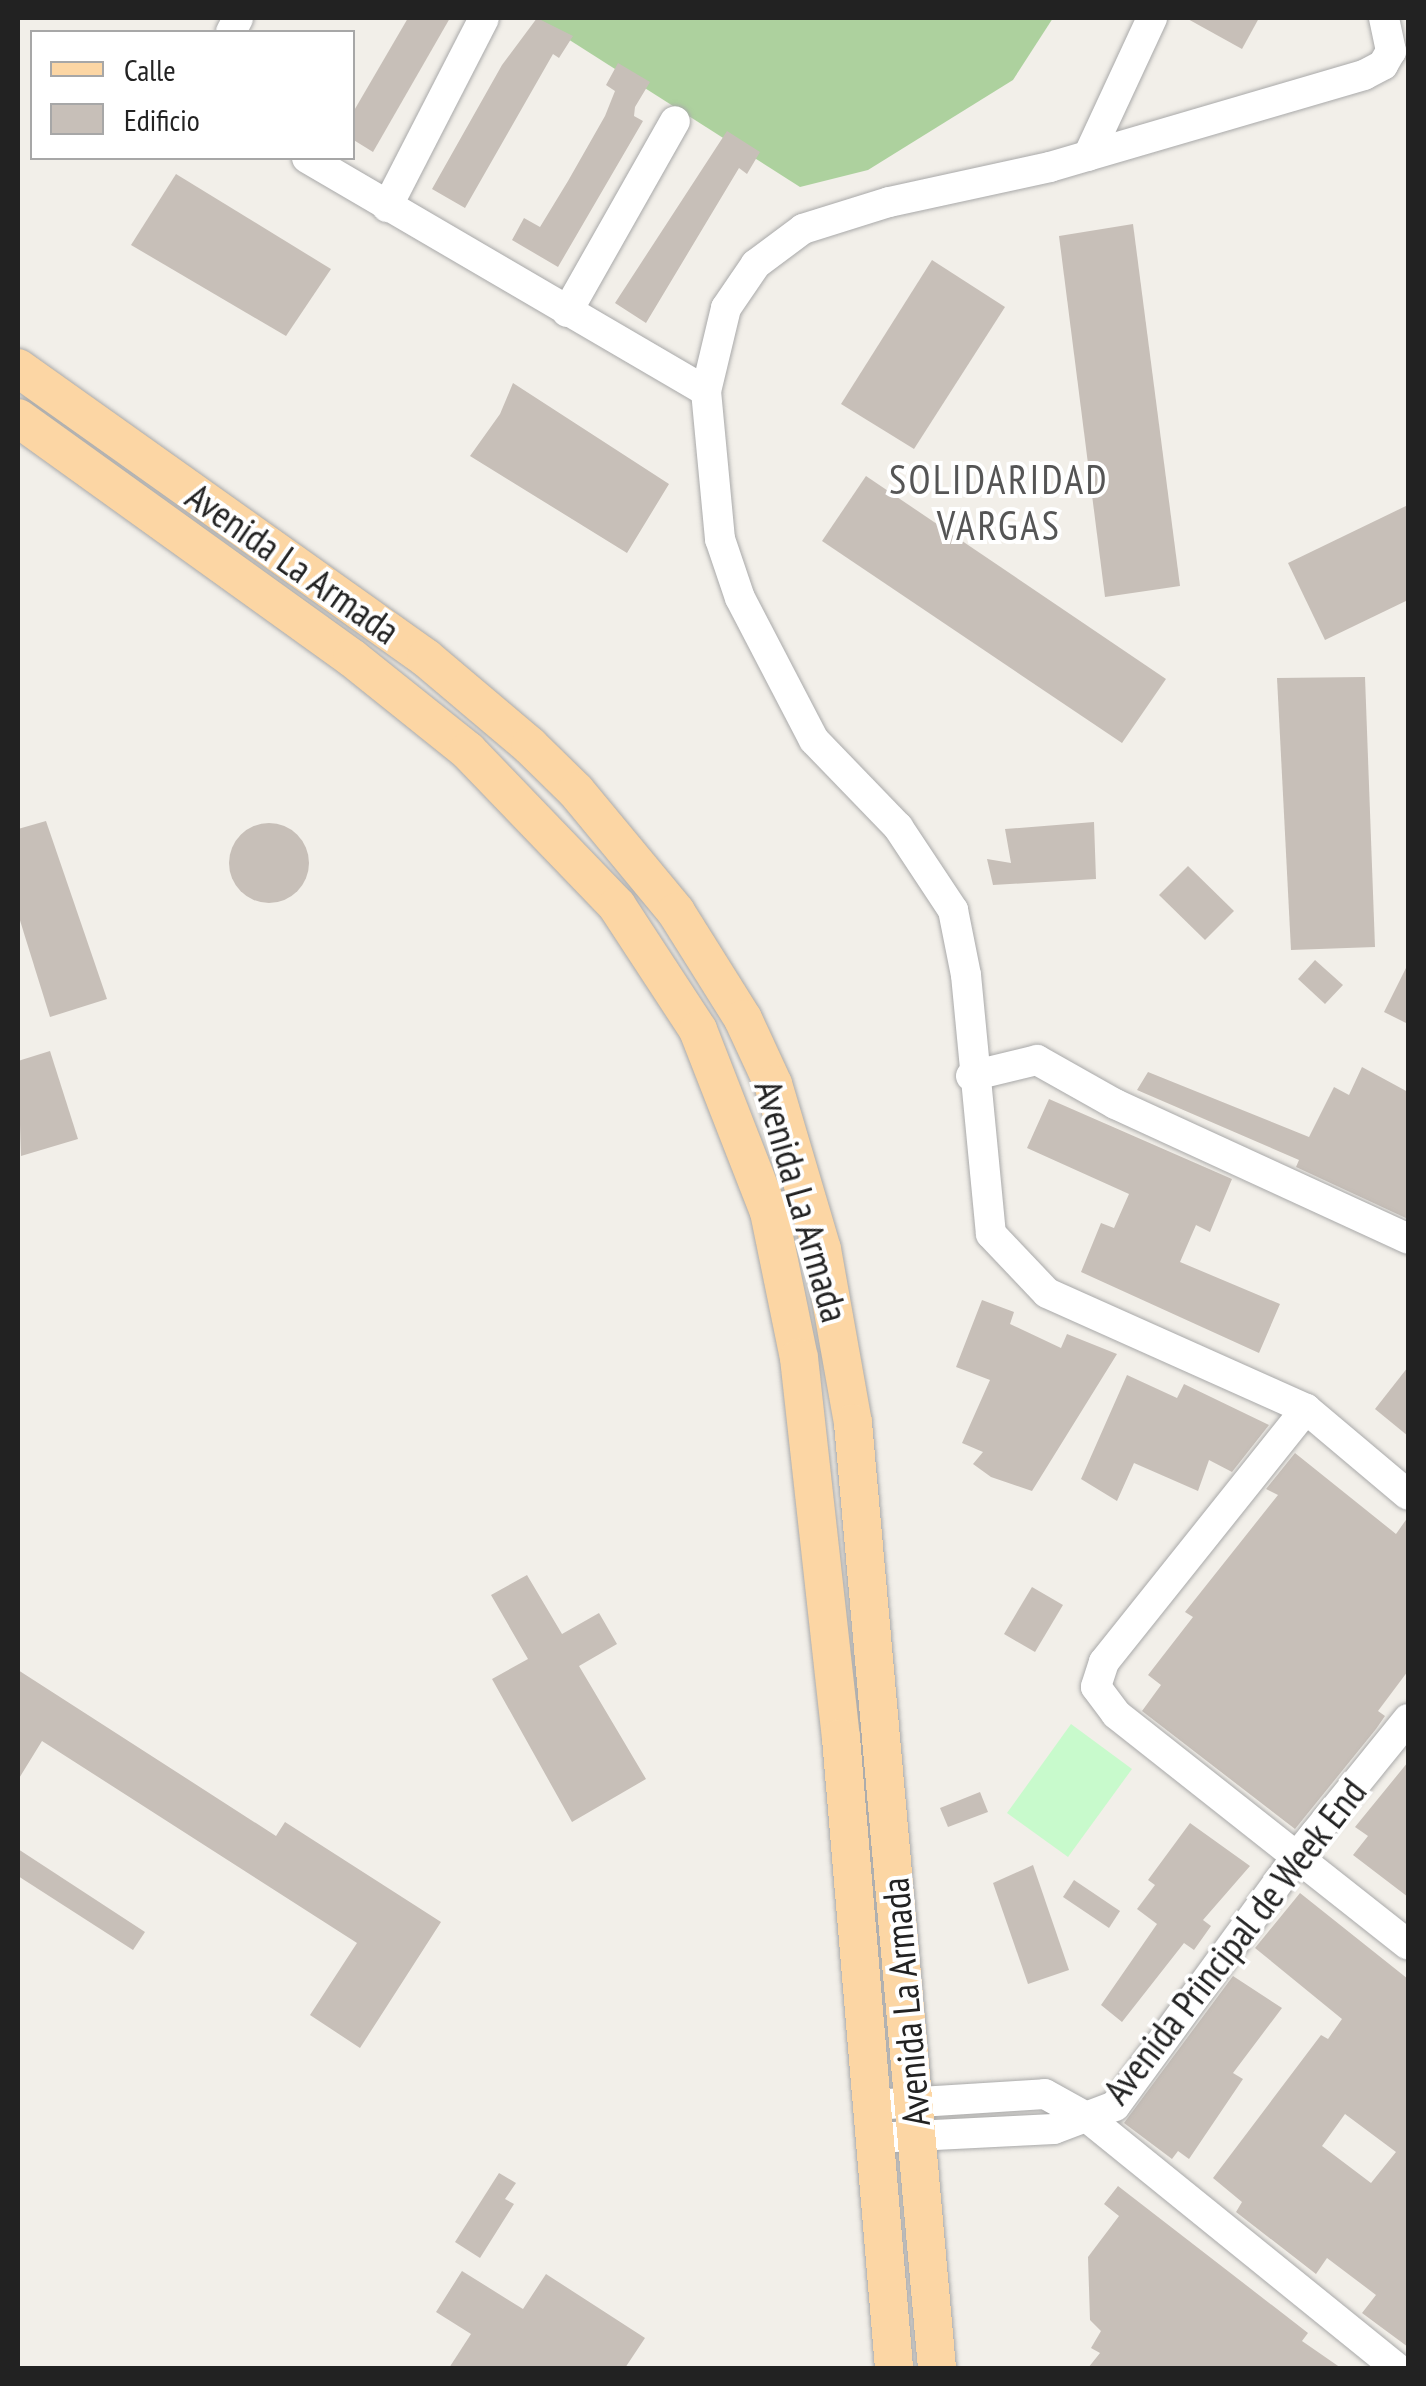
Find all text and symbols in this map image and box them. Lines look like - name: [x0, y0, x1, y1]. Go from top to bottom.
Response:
- legend: [30, 30, 355, 160]
- text: Calle: [124, 50, 176, 89]
- text: Edificio: [124, 100, 200, 139]
- district label: SOLIDARIDAD VARGAS: [889, 455, 1109, 549]
- street label: Avenida La Armada: [177, 473, 409, 653]
- street label: Avenida La Armada: [746, 1074, 858, 1328]
- street label: Avenida Principal de Week End: [1092, 1769, 1376, 2113]
- street label: Avenida La Armada: [871, 1875, 939, 2129]

